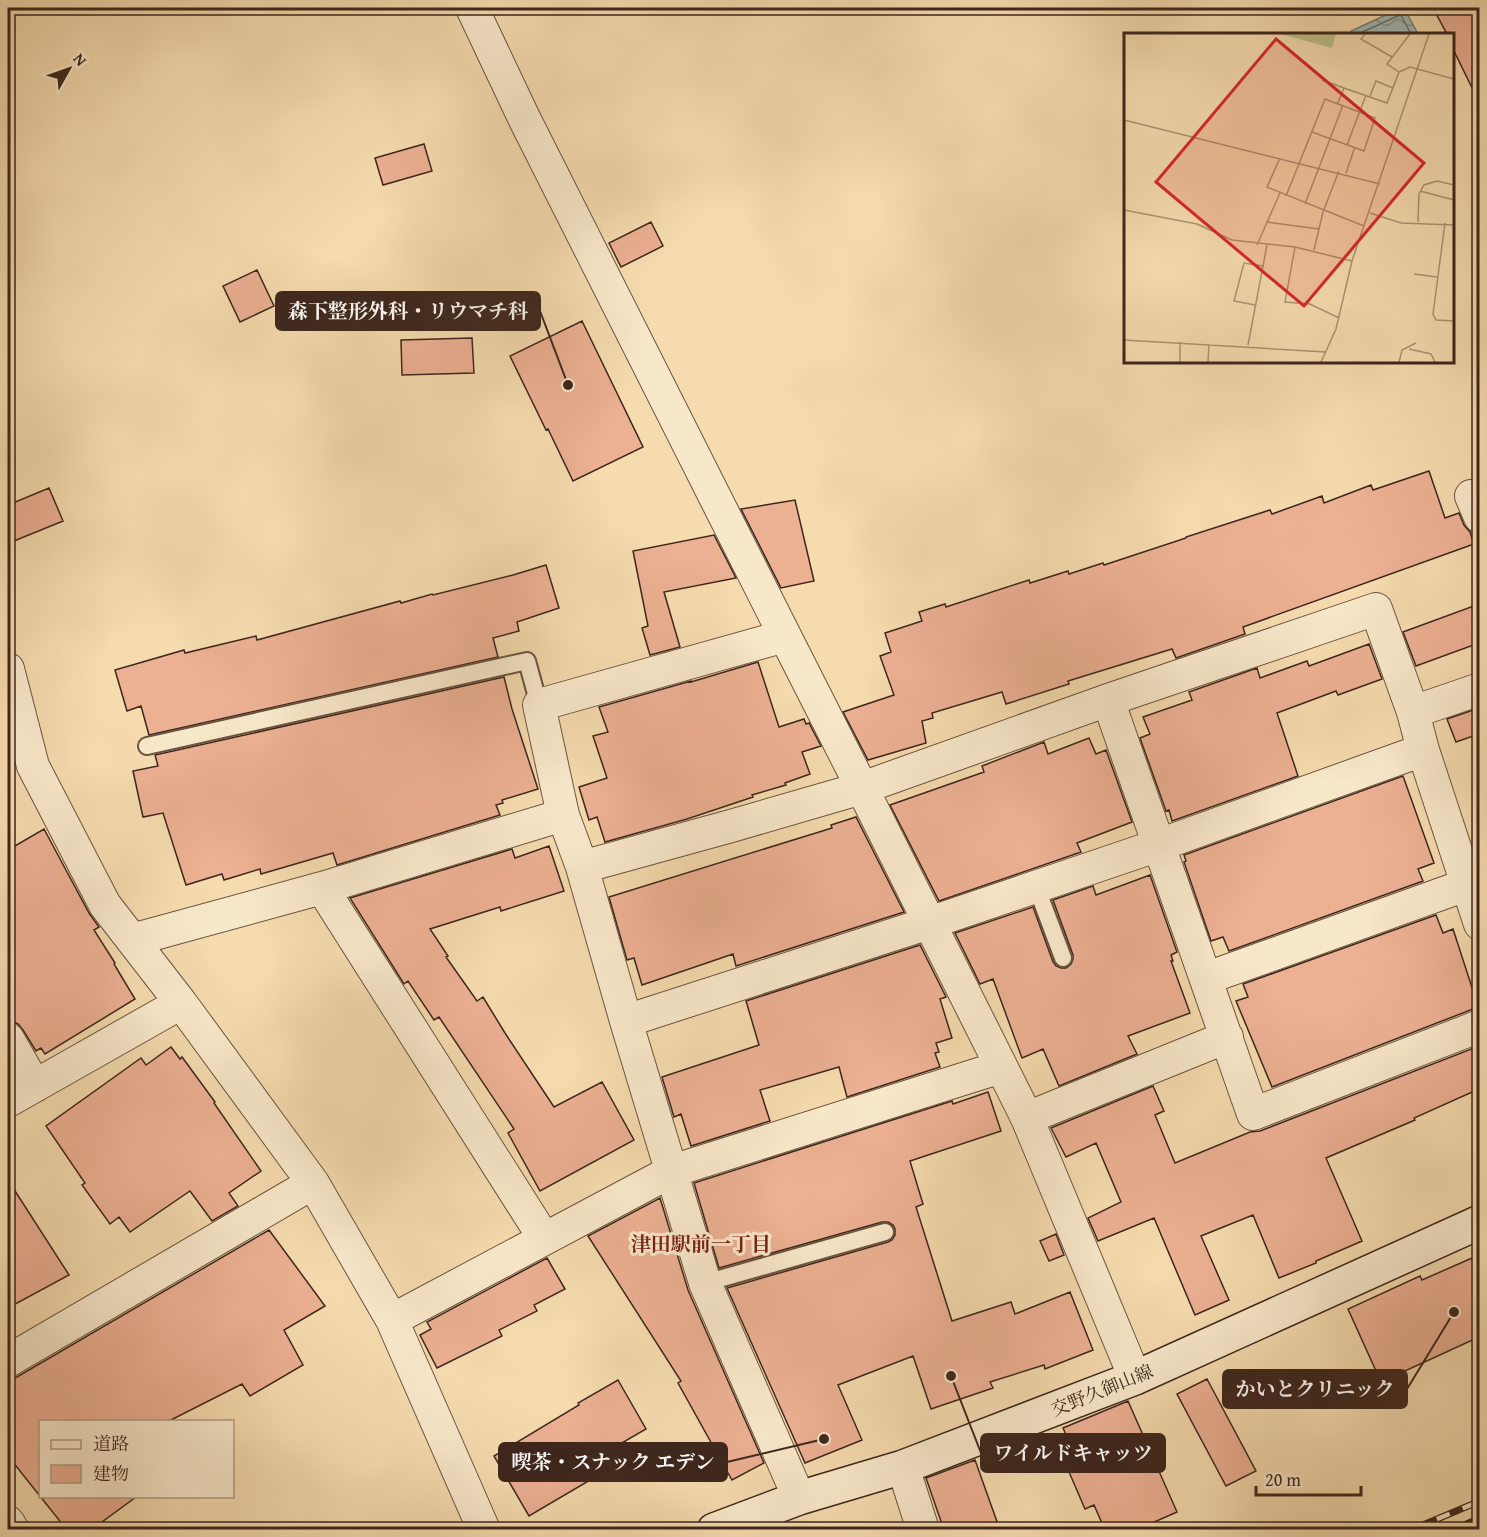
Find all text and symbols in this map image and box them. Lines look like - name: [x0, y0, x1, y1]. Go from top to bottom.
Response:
- inset map: [1124, 33, 1454, 363]
- north arrow: [39, 39, 99, 99]
- text: N: [68, 48, 93, 71]
- callout: 森下整形外科・リウマチ科: [276, 292, 540, 330]
- text: 森下整形外科・リウマチ科: [288, 296, 528, 325]
- district label: 津田駅前一丁目: [631, 1229, 771, 1258]
- street label: 交野久御山線: [1047, 1357, 1157, 1423]
- callout: かいとクリニック: [1223, 1370, 1407, 1408]
- text: かいとクリニック: [1236, 1374, 1394, 1403]
- legend: [39, 1420, 234, 1498]
- text: 道路: [93, 1430, 129, 1457]
- callout: ワイルドキャッツ: [981, 1434, 1165, 1472]
- text: ワイルドキャッツ: [993, 1438, 1153, 1467]
- callout: 喫茶・スナック エデン: [499, 1443, 727, 1481]
- text: 喫茶・スナック エデン: [511, 1447, 715, 1476]
- scale bar: [1256, 1459, 1361, 1497]
- text: 建物: [93, 1460, 129, 1487]
- text: 20 m: [1265, 1466, 1301, 1493]

